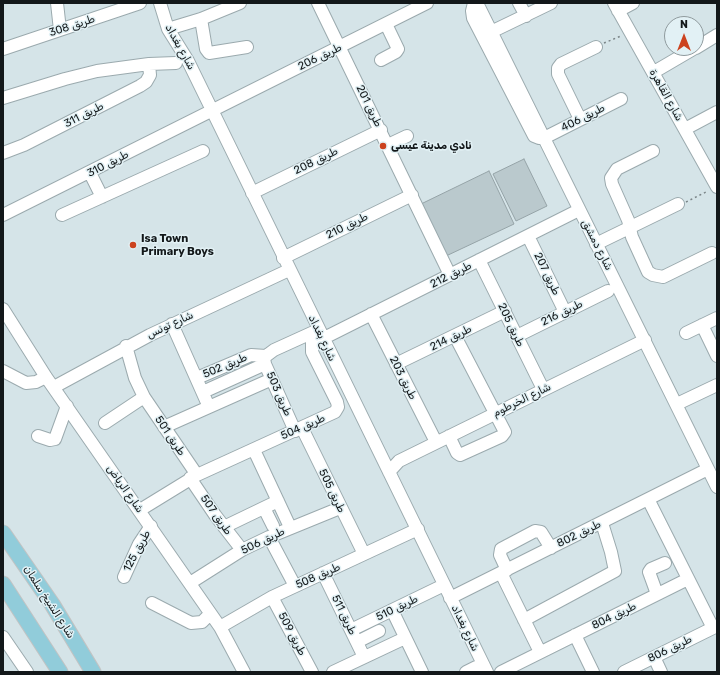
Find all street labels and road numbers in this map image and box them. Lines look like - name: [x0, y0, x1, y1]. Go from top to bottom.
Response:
- street label: طريق 308: [47, 12, 97, 40]
- street label: شارع بغداد: [162, 22, 198, 72]
- street label: طريق 206: [296, 41, 344, 73]
- street label: شارع القاهرة: [646, 67, 686, 123]
- street label: طريق 201: [353, 83, 385, 129]
- street label: طريق 311: [62, 99, 106, 131]
- street label: طريق 406: [559, 101, 607, 135]
- street label: طريق 208: [292, 145, 340, 177]
- street label: طريق 310: [85, 148, 131, 180]
- street label: طريق 210: [324, 210, 370, 242]
- street label: شارع دمشق: [579, 217, 615, 273]
- street label: طريق 207: [531, 250, 563, 298]
- street label: طريق 212: [428, 259, 474, 291]
- street label: طريق 216: [539, 297, 585, 329]
- street label: طريق 205: [495, 301, 527, 349]
- street label: شارع تونس: [145, 308, 195, 342]
- street label: شارع بغداد: [305, 313, 339, 363]
- street label: طريق 214: [428, 322, 474, 354]
- street label: طريق 502: [201, 351, 249, 381]
- street label: طريق 203: [386, 354, 420, 402]
- street label: طريق 503: [263, 370, 295, 418]
- street label: شارع الخرطوم: [491, 380, 553, 420]
- street label: طريق 504: [279, 411, 327, 443]
- street label: طريق 501: [152, 414, 188, 458]
- street label: شارع الرياض: [104, 462, 146, 516]
- street label: طريق 505: [316, 467, 348, 515]
- street label: طريق 507: [197, 492, 235, 538]
- street label: طريق 802: [555, 518, 603, 550]
- street label: طريق 506: [239, 525, 287, 557]
- street label: طريق 125: [121, 528, 153, 574]
- street label: طريق 508: [294, 560, 342, 592]
- street label: شارع الشيخ سلمان: [21, 563, 77, 641]
- street label: طريق 510: [374, 592, 420, 624]
- street label: طريق 511: [329, 593, 359, 637]
- street label: طريق 804: [590, 600, 638, 632]
- street label: شارع بغداد: [448, 603, 482, 653]
- street label: طريق 509: [275, 610, 309, 658]
- street label: طريق 806: [646, 633, 694, 665]

